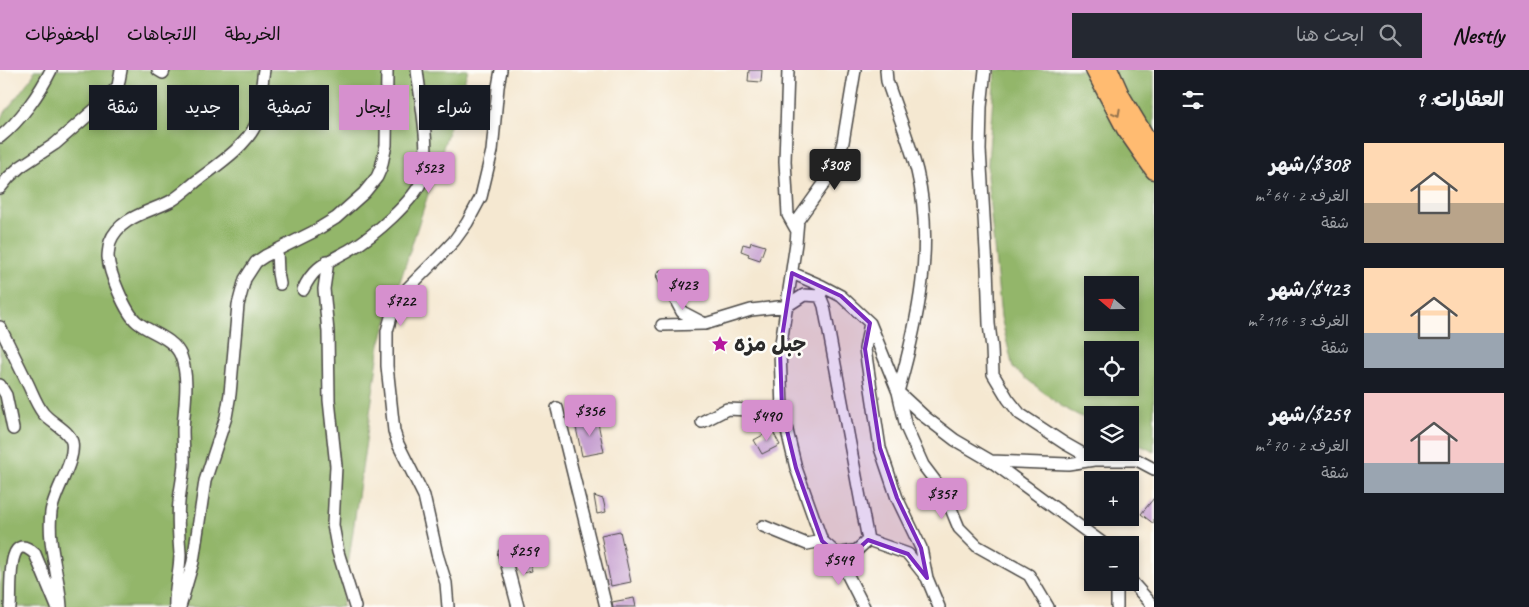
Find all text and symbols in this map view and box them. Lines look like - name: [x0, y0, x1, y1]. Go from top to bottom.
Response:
- search box: [1072, 13, 1422, 58]
- text: Nestly: [1452, 20, 1504, 50]
- icon: search: [1376, 21, 1404, 49]
- text: المحفوظات: [25, 23, 99, 45]
- text: الاتجاهات: [127, 23, 197, 45]
- text: الخريطة: [225, 23, 281, 45]
- text: ابحث هنا: [1296, 23, 1364, 47]
- chip: شقة: [89, 85, 157, 130]
- chip: جديد: [167, 85, 239, 130]
- chip: تصفية: [249, 85, 329, 130]
- chip: إيجار: [339, 85, 409, 130]
- chip: شراء: [419, 85, 490, 130]
- icon: filters: [1179, 86, 1207, 114]
- text: العقارات: 9: [1415, 86, 1504, 112]
- one-way arrow: [1111, 108, 1121, 117]
- pin: $308: [805, 148, 865, 191]
- text: $308/شهر: [1269, 151, 1349, 177]
- pin: $523: [399, 152, 459, 194]
- text: $308: [821, 155, 849, 175]
- text: $523: [415, 158, 443, 178]
- icon: home: [1404, 163, 1464, 223]
- text: الغرف: 2 · 64 m²: [1255, 186, 1349, 206]
- text: شقة: [1321, 213, 1349, 233]
- pin: $423: [653, 268, 713, 311]
- text: $423: [669, 275, 697, 295]
- north arrow: [1084, 276, 1139, 331]
- map controls: [1084, 276, 1139, 591]
- text: $423/شهر: [1269, 276, 1349, 302]
- pin: $722: [371, 284, 431, 327]
- icon: home: [1404, 288, 1464, 348]
- text: $722: [387, 291, 415, 311]
- text: الغرف: 3 · 116 m²: [1248, 311, 1349, 331]
- place label: جبل مزه: [734, 331, 806, 357]
- place icon: جبل مزه: [710, 334, 730, 354]
- text: شقة: [1321, 338, 1349, 358]
- button: locate: [1084, 341, 1139, 396]
- pin: $356: [560, 394, 620, 437]
- pin: $490: [737, 400, 797, 442]
- text: $356: [576, 401, 604, 421]
- text: $259/شهر: [1270, 401, 1349, 427]
- text: $490: [753, 406, 781, 426]
- button: layers: [1084, 406, 1139, 461]
- icon: home: [1404, 413, 1464, 473]
- text: الغرف: 2 · 70 m²: [1255, 436, 1349, 456]
- text: شقة: [1321, 463, 1349, 483]
- button: +: [1084, 471, 1139, 526]
- pin: $357: [912, 478, 972, 520]
- text: $357: [928, 484, 956, 504]
- pin: $259: [494, 534, 554, 577]
- button: −: [1084, 536, 1139, 591]
- text: $259: [510, 541, 538, 561]
- pin: $549: [809, 544, 869, 586]
- text: $549: [825, 550, 853, 570]

